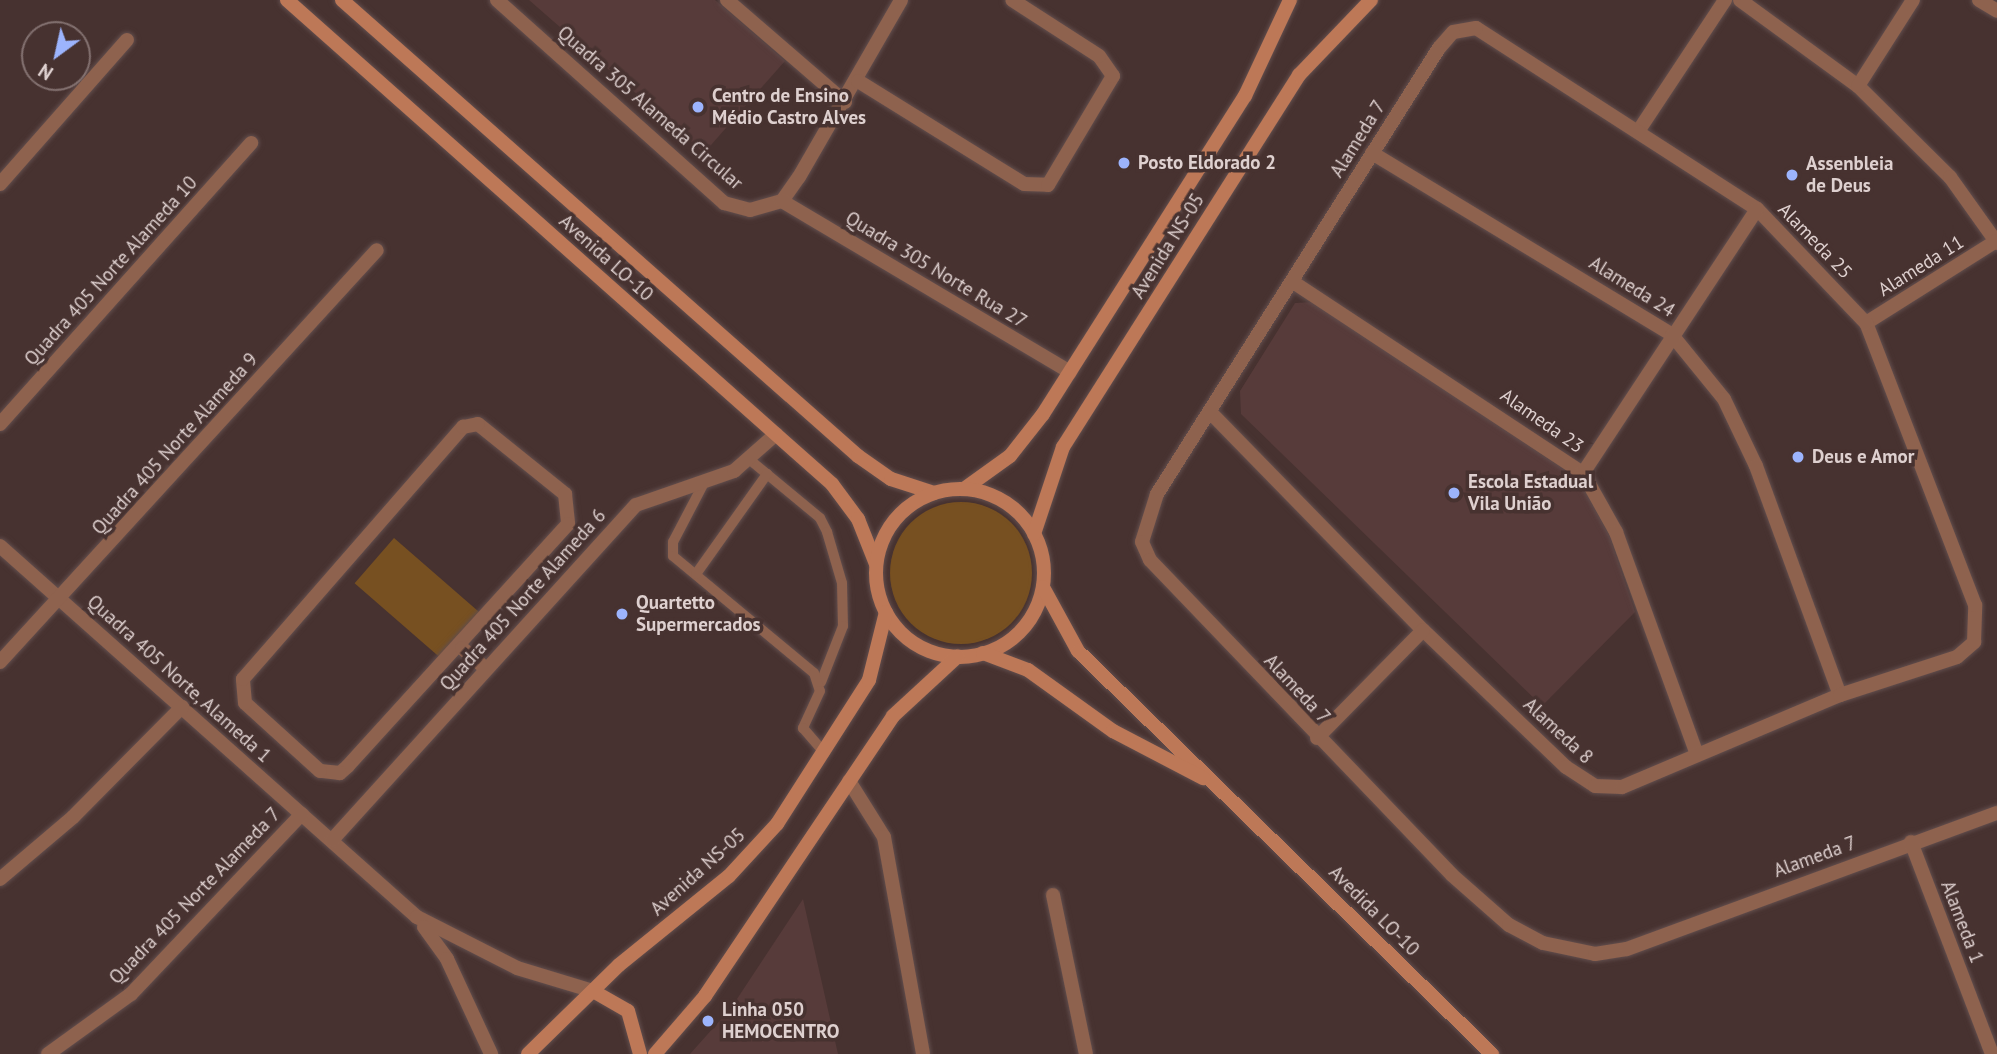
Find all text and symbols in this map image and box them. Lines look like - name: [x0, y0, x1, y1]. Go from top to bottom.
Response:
- north arrow: [21, 21, 91, 91]
- street label: Quadra 305 Alameda Circular: [553, 21, 747, 195]
- text: N: [34, 58, 57, 85]
- place label: Centro de Ensino Médio Castro Alves: [712, 85, 867, 129]
- street label: Alameda 7: [1325, 96, 1391, 182]
- marker: Centro de Ensino Médio Castro Alves: [690, 99, 706, 115]
- place label: Posto Eldorado 2: [1138, 152, 1276, 174]
- place label: Assenbleia de Deus: [1806, 153, 1893, 197]
- marker: Posto Eldorado 2: [1116, 155, 1132, 171]
- marker: Assenbleia de Deus: [1784, 167, 1800, 183]
- street label: Quadra 405 Norte Alameda 10: [20, 171, 202, 371]
- street label: Avenida NS-05: [1127, 189, 1209, 303]
- street label: Alameda 25: [1773, 198, 1857, 284]
- street label: Quadra 305 Norte Rua 27: [841, 207, 1031, 333]
- street label: Avenida LO-10: [554, 210, 658, 306]
- street label: Alameda 11: [1874, 231, 1968, 301]
- street label: Alameda 24: [1585, 252, 1679, 322]
- street label: Quadra 405 Norte Alameda 9: [87, 348, 263, 540]
- street label: Alameda 23: [1496, 384, 1588, 458]
- place label: Deus e Amor: [1812, 446, 1915, 468]
- marker: Deus e Amor: [1790, 449, 1806, 465]
- place label: Escola Estadual Vila União: [1468, 471, 1593, 515]
- marker: Escola Estadual Vila União: [1446, 485, 1462, 501]
- street label: Quadra 405 Norte Alameda 6: [435, 504, 611, 696]
- street label: Quadra 405 Norte, Alameda 1: [82, 590, 276, 768]
- place label: Quartetto Supermercados: [636, 592, 761, 636]
- marker: Quartetto Supermercados: [614, 606, 630, 622]
- street label: Alameda 7: [1259, 650, 1335, 728]
- street label: Alameda 8: [1519, 693, 1597, 769]
- street label: Quadra 405 Norte Alameda 7: [104, 803, 286, 989]
- street label: Avenida NS-05: [646, 823, 750, 921]
- street label: Alameda 7: [1771, 832, 1859, 882]
- street label: Avedida LO-10: [1324, 861, 1424, 961]
- street label: Alameda 1: [1936, 878, 1988, 966]
- place label: Linha 050 HEMOCENTRO: [722, 999, 840, 1043]
- marker: Linha 050 HEMOCENTRO: [700, 1013, 716, 1029]

